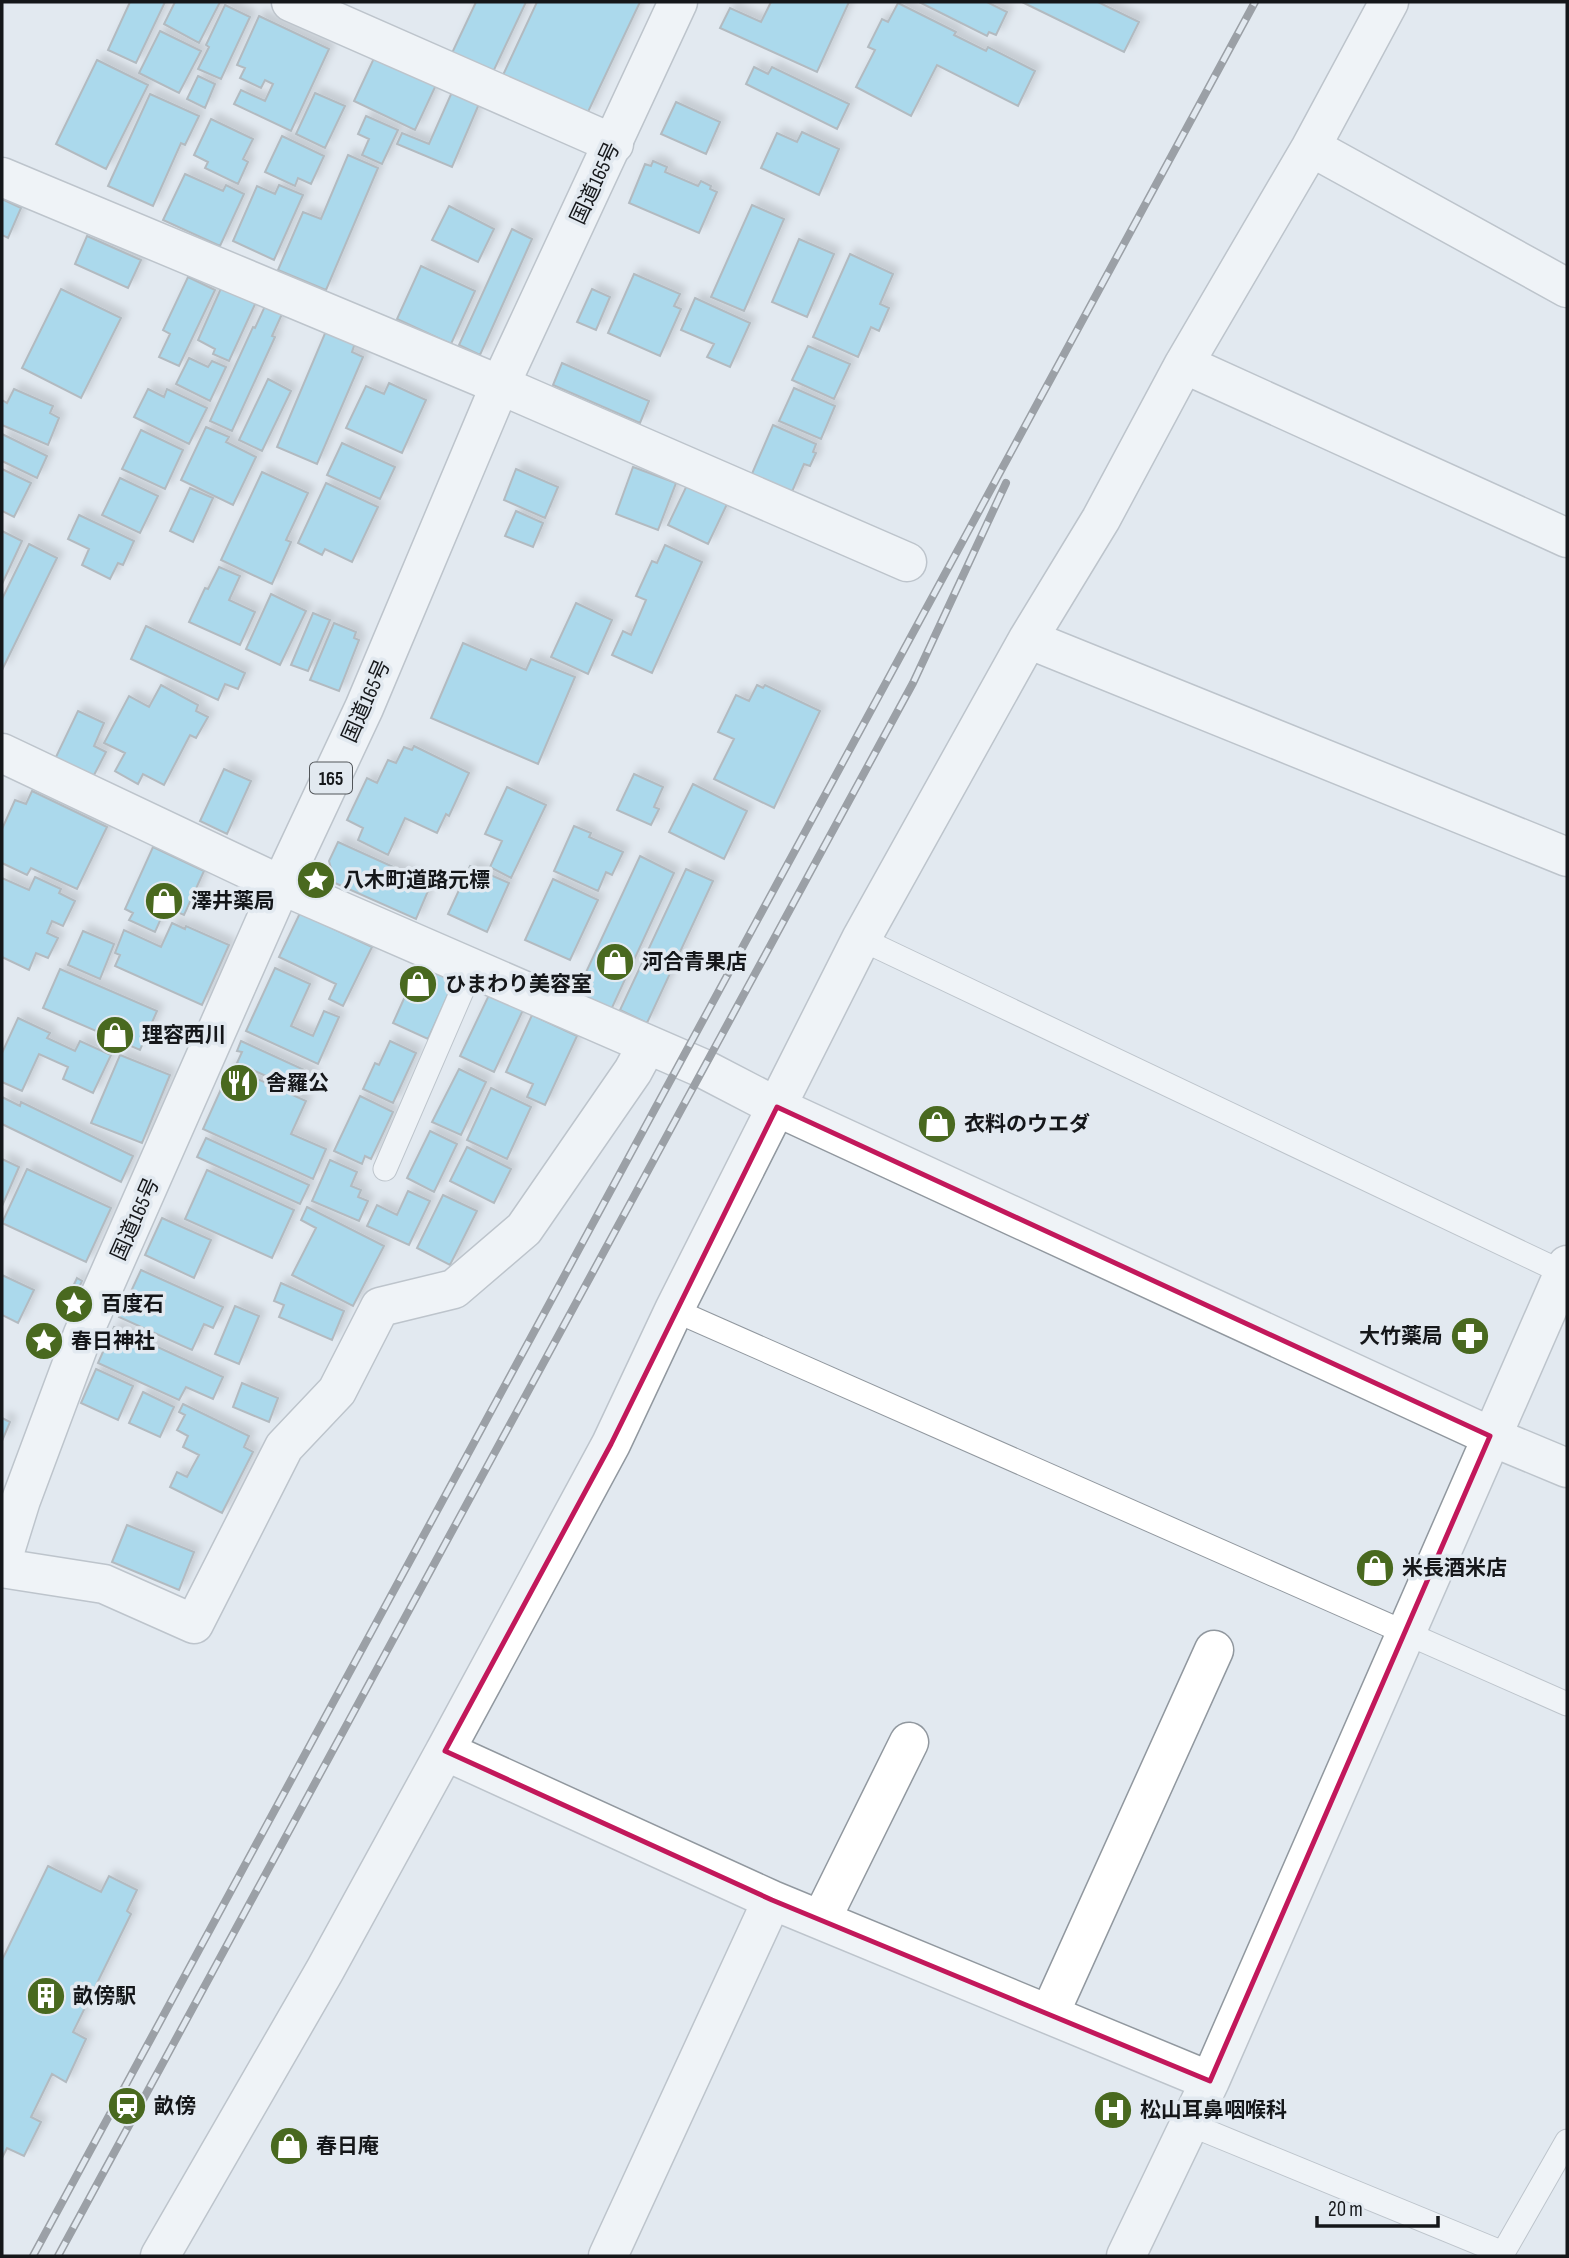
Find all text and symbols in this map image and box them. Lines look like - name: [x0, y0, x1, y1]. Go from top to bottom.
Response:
- street label: 国道165号: [566, 138, 625, 228]
- street label: 国道165号: [337, 656, 396, 746]
- road number: 165: [310, 762, 352, 793]
- place icon: 八木町道路元標: [295, 859, 337, 901]
- place label: 八木町道路元標: [343, 868, 490, 893]
- shop icon: 澤井薬局: [143, 880, 185, 922]
- place label: 澤井薬局: [191, 889, 275, 914]
- shop icon: 河合青果店: [594, 941, 636, 983]
- place label: 河合青果店: [642, 950, 747, 975]
- shop icon: ひまわり美容室: [397, 963, 439, 1005]
- place label: ひまわり美容室: [445, 972, 592, 997]
- shop icon: 理容西川: [94, 1014, 136, 1056]
- place label: 理容西川: [142, 1023, 226, 1048]
- restaurant icon: 舎羅公: [218, 1062, 260, 1104]
- place label: 舎羅公: [266, 1071, 329, 1096]
- shop icon: 衣料のウエダ: [916, 1103, 958, 1145]
- place label: 衣料のウエダ: [964, 1112, 1090, 1137]
- street label: 国道165号: [106, 1174, 165, 1264]
- place icon: 百度石: [53, 1283, 95, 1325]
- place label: 百度石: [101, 1292, 164, 1317]
- pharmacy icon: 大竹薬局: [1449, 1315, 1491, 1357]
- place icon: 春日神社: [23, 1320, 65, 1362]
- place label: 大竹薬局: [1359, 1324, 1443, 1349]
- place label: 春日神社: [71, 1329, 155, 1354]
- shop icon: 米長酒米店: [1354, 1547, 1396, 1589]
- place label: 米長酒米店: [1402, 1556, 1507, 1581]
- building icon: 畝傍駅: [25, 1975, 67, 2017]
- place label: 畝傍駅: [73, 1984, 136, 2009]
- station icon: 畝傍: [106, 2085, 148, 2127]
- hospital icon: 松山耳鼻咽喉科: [1092, 2089, 1134, 2131]
- place label: 畝傍: [154, 2094, 196, 2119]
- place label: 松山耳鼻咽喉科: [1140, 2098, 1287, 2123]
- shop icon: 春日庵: [268, 2125, 310, 2167]
- place label: 春日庵: [316, 2134, 379, 2159]
- scale bar: [1317, 2184, 1438, 2228]
- text: 20 m: [1328, 2197, 1363, 2222]

